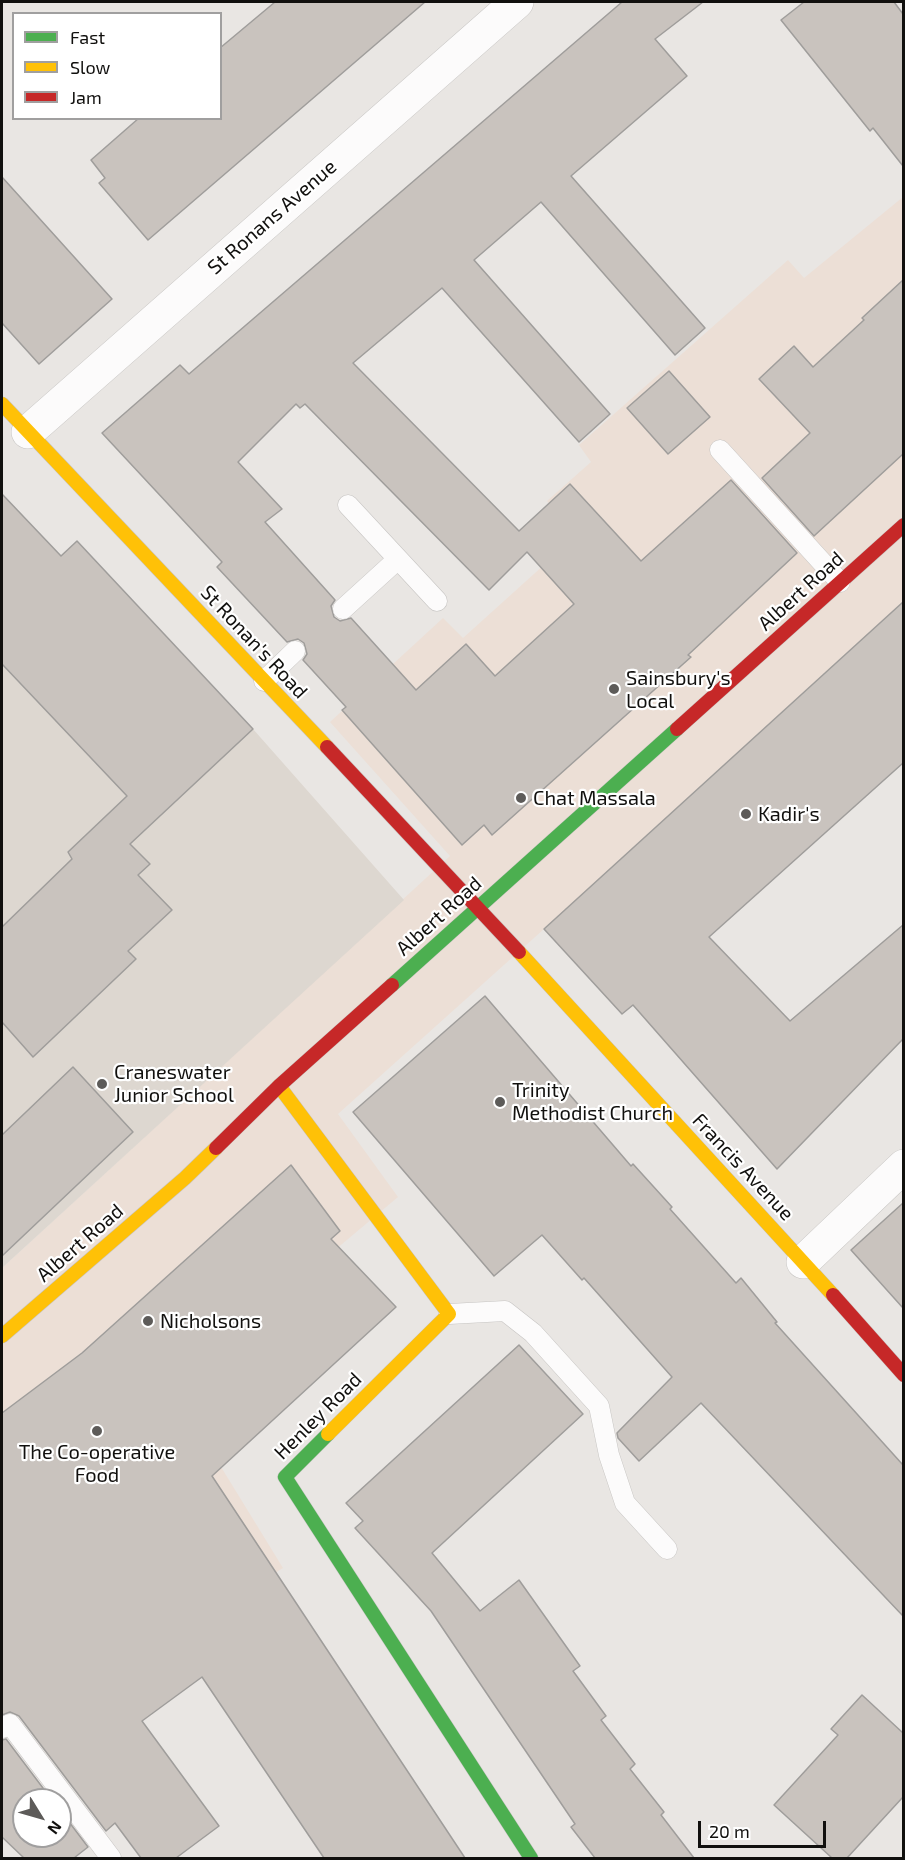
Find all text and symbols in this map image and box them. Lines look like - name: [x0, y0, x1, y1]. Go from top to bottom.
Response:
- legend: [12, 12, 222, 120]
- text: Fast: [70, 26, 105, 48]
- text: Slow: [70, 56, 110, 78]
- text: Jam: [70, 86, 102, 108]
- street label: St Ronans Avenue: [203, 155, 341, 279]
- street label: Albert Road: [753, 546, 849, 636]
- street label: St Ronan's Road: [196, 581, 312, 703]
- place label: Sainsbury's Local: [626, 666, 731, 713]
- marker: Sainsbury's Local: [607, 682, 621, 696]
- place label: Chat Massala: [533, 786, 656, 810]
- marker: Chat Massala: [514, 791, 528, 805]
- place label: Kadir's: [758, 802, 820, 826]
- marker: Kadir's: [739, 807, 753, 821]
- street label: Albert Road: [391, 871, 487, 961]
- place label: Craneswater Junior School: [114, 1060, 234, 1107]
- marker: Craneswater Junior School: [95, 1077, 109, 1091]
- place label: Trinity Methodist Church: [512, 1078, 673, 1125]
- marker: Trinity Methodist Church: [493, 1095, 507, 1109]
- street label: Francis Avenue: [687, 1109, 799, 1225]
- street label: Albert Road: [32, 1199, 128, 1287]
- place label: Nicholsons: [160, 1309, 261, 1333]
- marker: Nicholsons: [141, 1314, 155, 1328]
- street label: Henley Road: [269, 1367, 367, 1465]
- marker: The Co-operative Food: [90, 1424, 104, 1438]
- place label: The Co-operative Food: [19, 1440, 175, 1487]
- north arrow: [12, 1788, 72, 1848]
- scale bar: [701, 1809, 828, 1847]
- text: N: [44, 1818, 66, 1838]
- text: 20 m: [709, 1820, 750, 1842]

